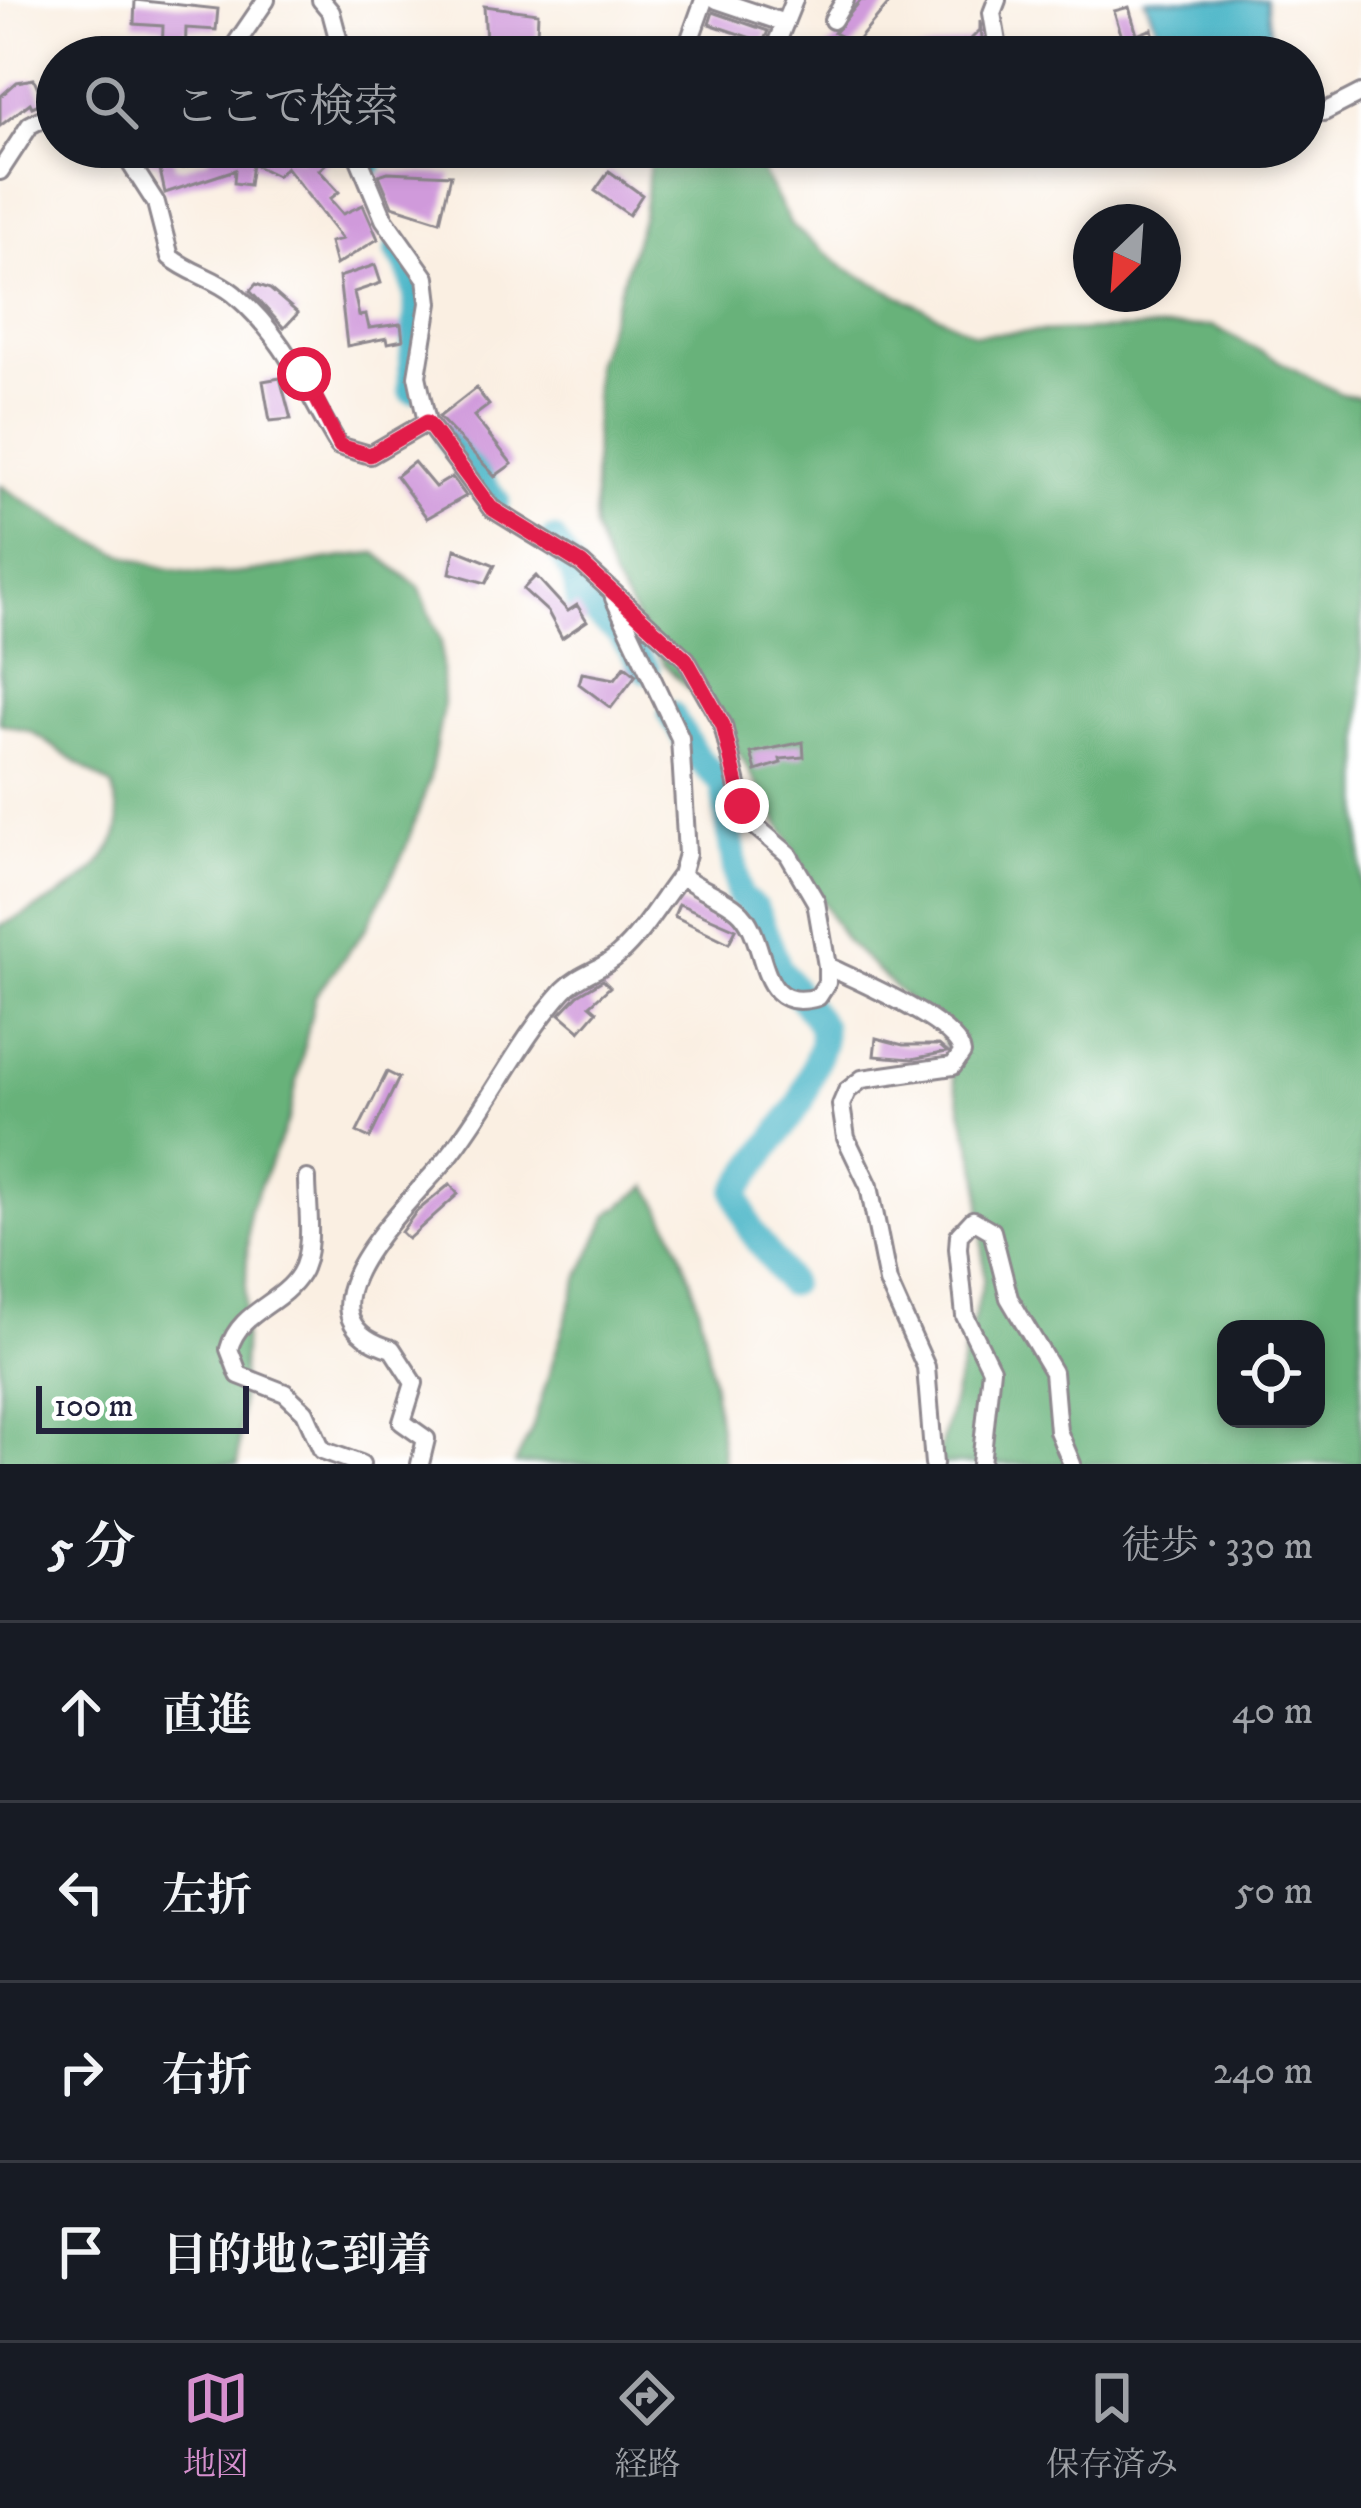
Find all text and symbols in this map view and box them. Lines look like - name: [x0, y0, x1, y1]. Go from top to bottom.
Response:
- search box: [36, 36, 1325, 168]
- icon: search: [78, 69, 144, 135]
- text: ここで検索: [174, 80, 399, 136]
- north arrow: [1073, 204, 1181, 312]
- route start: [277, 347, 331, 401]
- route end: [715, 779, 769, 833]
- map controls: [1217, 1320, 1325, 1428]
- button: locate: [1217, 1320, 1325, 1428]
- scale bar: [36, 1380, 249, 1433]
- text: 100 m: [54, 1386, 133, 1427]
- text: 5 分: [48, 1516, 135, 1580]
- text: 徒歩 · 330 m: [1121, 1522, 1313, 1571]
- icon: ahead: [48, 1679, 114, 1745]
- text: 40 m: [1232, 1687, 1313, 1736]
- text: 直進: [162, 1689, 252, 1745]
- icon: left: [48, 1859, 114, 1925]
- text: 50 m: [1235, 1867, 1313, 1916]
- text: 左折: [162, 1869, 252, 1925]
- icon: right: [48, 2039, 114, 2105]
- text: 240 m: [1213, 2047, 1313, 2096]
- text: 右折: [162, 2049, 252, 2105]
- icon: arrive: [48, 2219, 114, 2285]
- text: 目的地に到着: [162, 2229, 432, 2285]
- tab: 地図: [183, 2365, 249, 2486]
- tab: 経路: [614, 2365, 680, 2486]
- tab: 保存済み: [1046, 2365, 1178, 2486]

